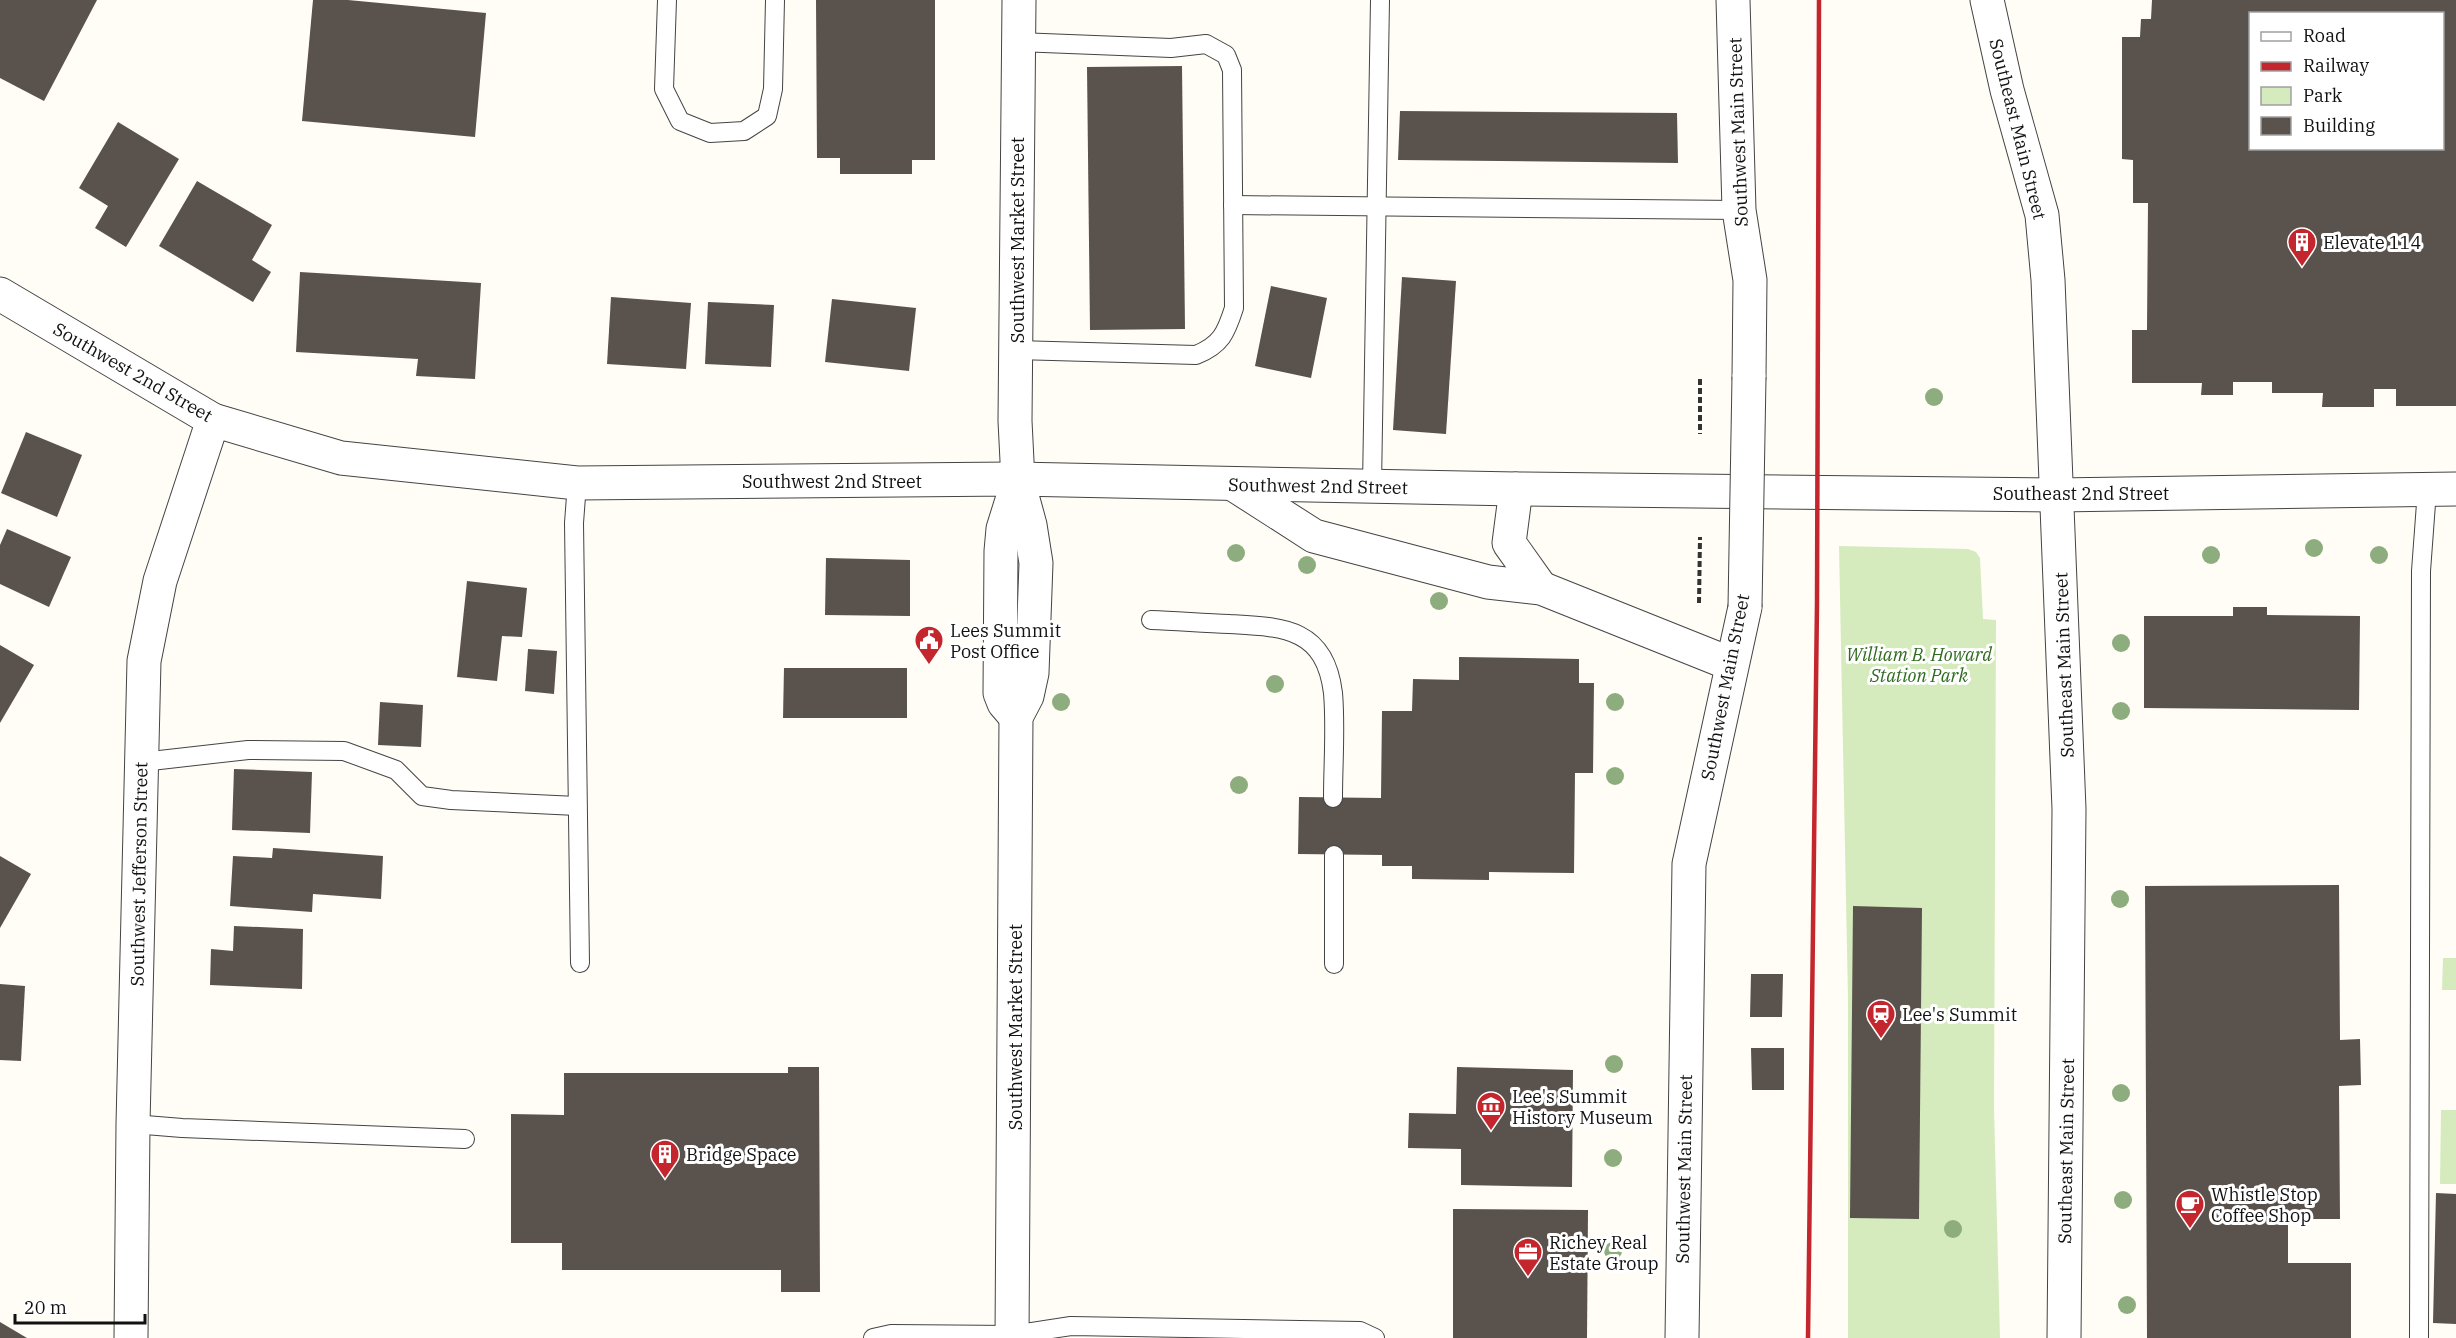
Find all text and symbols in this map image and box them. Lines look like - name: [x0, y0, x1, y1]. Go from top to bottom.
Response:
- legend: [2249, 12, 2444, 150]
- text: Road: [2303, 24, 2346, 47]
- street label: Southeast Main Street: [1984, 36, 2052, 222]
- street label: Southwest Main Street: [1723, 37, 1753, 227]
- text: Railway: [2303, 54, 2369, 77]
- text: Park: [2303, 84, 2343, 107]
- text: Building: [2303, 114, 2375, 137]
- street label: Southwest Market Street: [1006, 137, 1029, 343]
- building icon: Elevate 114: [2286, 226, 2318, 268]
- place label: Elevate 114: [2323, 231, 2421, 254]
- street label: Southwest 2nd Street: [49, 317, 217, 427]
- street label: Southwest 2nd Street: [742, 470, 922, 493]
- street label: Southwest 2nd Street: [1228, 473, 1408, 499]
- street label: Southeast 2nd Street: [1993, 482, 2169, 505]
- street label: Southeast Main Street: [2049, 572, 2079, 758]
- street label: Southwest Main Street: [1696, 592, 1754, 782]
- place label: Lees Summit Post Office: [950, 619, 1061, 663]
- public building icon: Lees Summit Post Office: [913, 624, 945, 666]
- park label: William B. Howard Station Park: [1846, 643, 1992, 687]
- street label: Southwest Jefferson Street: [126, 761, 152, 987]
- street label: Southwest Market Street: [1004, 924, 1027, 1130]
- station icon: Lee's Summit: [1865, 998, 1897, 1040]
- place label: Lee's Summit: [1902, 1003, 2017, 1026]
- street label: Southeast Main Street: [2053, 1058, 2079, 1244]
- street label: Southwest Main Street: [1671, 1074, 1697, 1264]
- place label: Lee's Summit History Museum: [1512, 1085, 1653, 1129]
- museum icon: Lee's Summit History Museum: [1475, 1090, 1507, 1132]
- building icon: Bridge Space: [649, 1138, 681, 1180]
- place label: Bridge Space: [686, 1143, 796, 1166]
- place label: Whistle Stop Coffee Shop: [2211, 1183, 2318, 1227]
- cafe icon: Whistle Stop Coffee Shop: [2174, 1188, 2206, 1230]
- place label: Richey Real Estate Group: [1549, 1231, 1659, 1275]
- office icon: Richey Real Estate Group: [1512, 1236, 1544, 1278]
- scale bar: [15, 1287, 146, 1325]
- text: 20 m: [24, 1296, 67, 1319]

